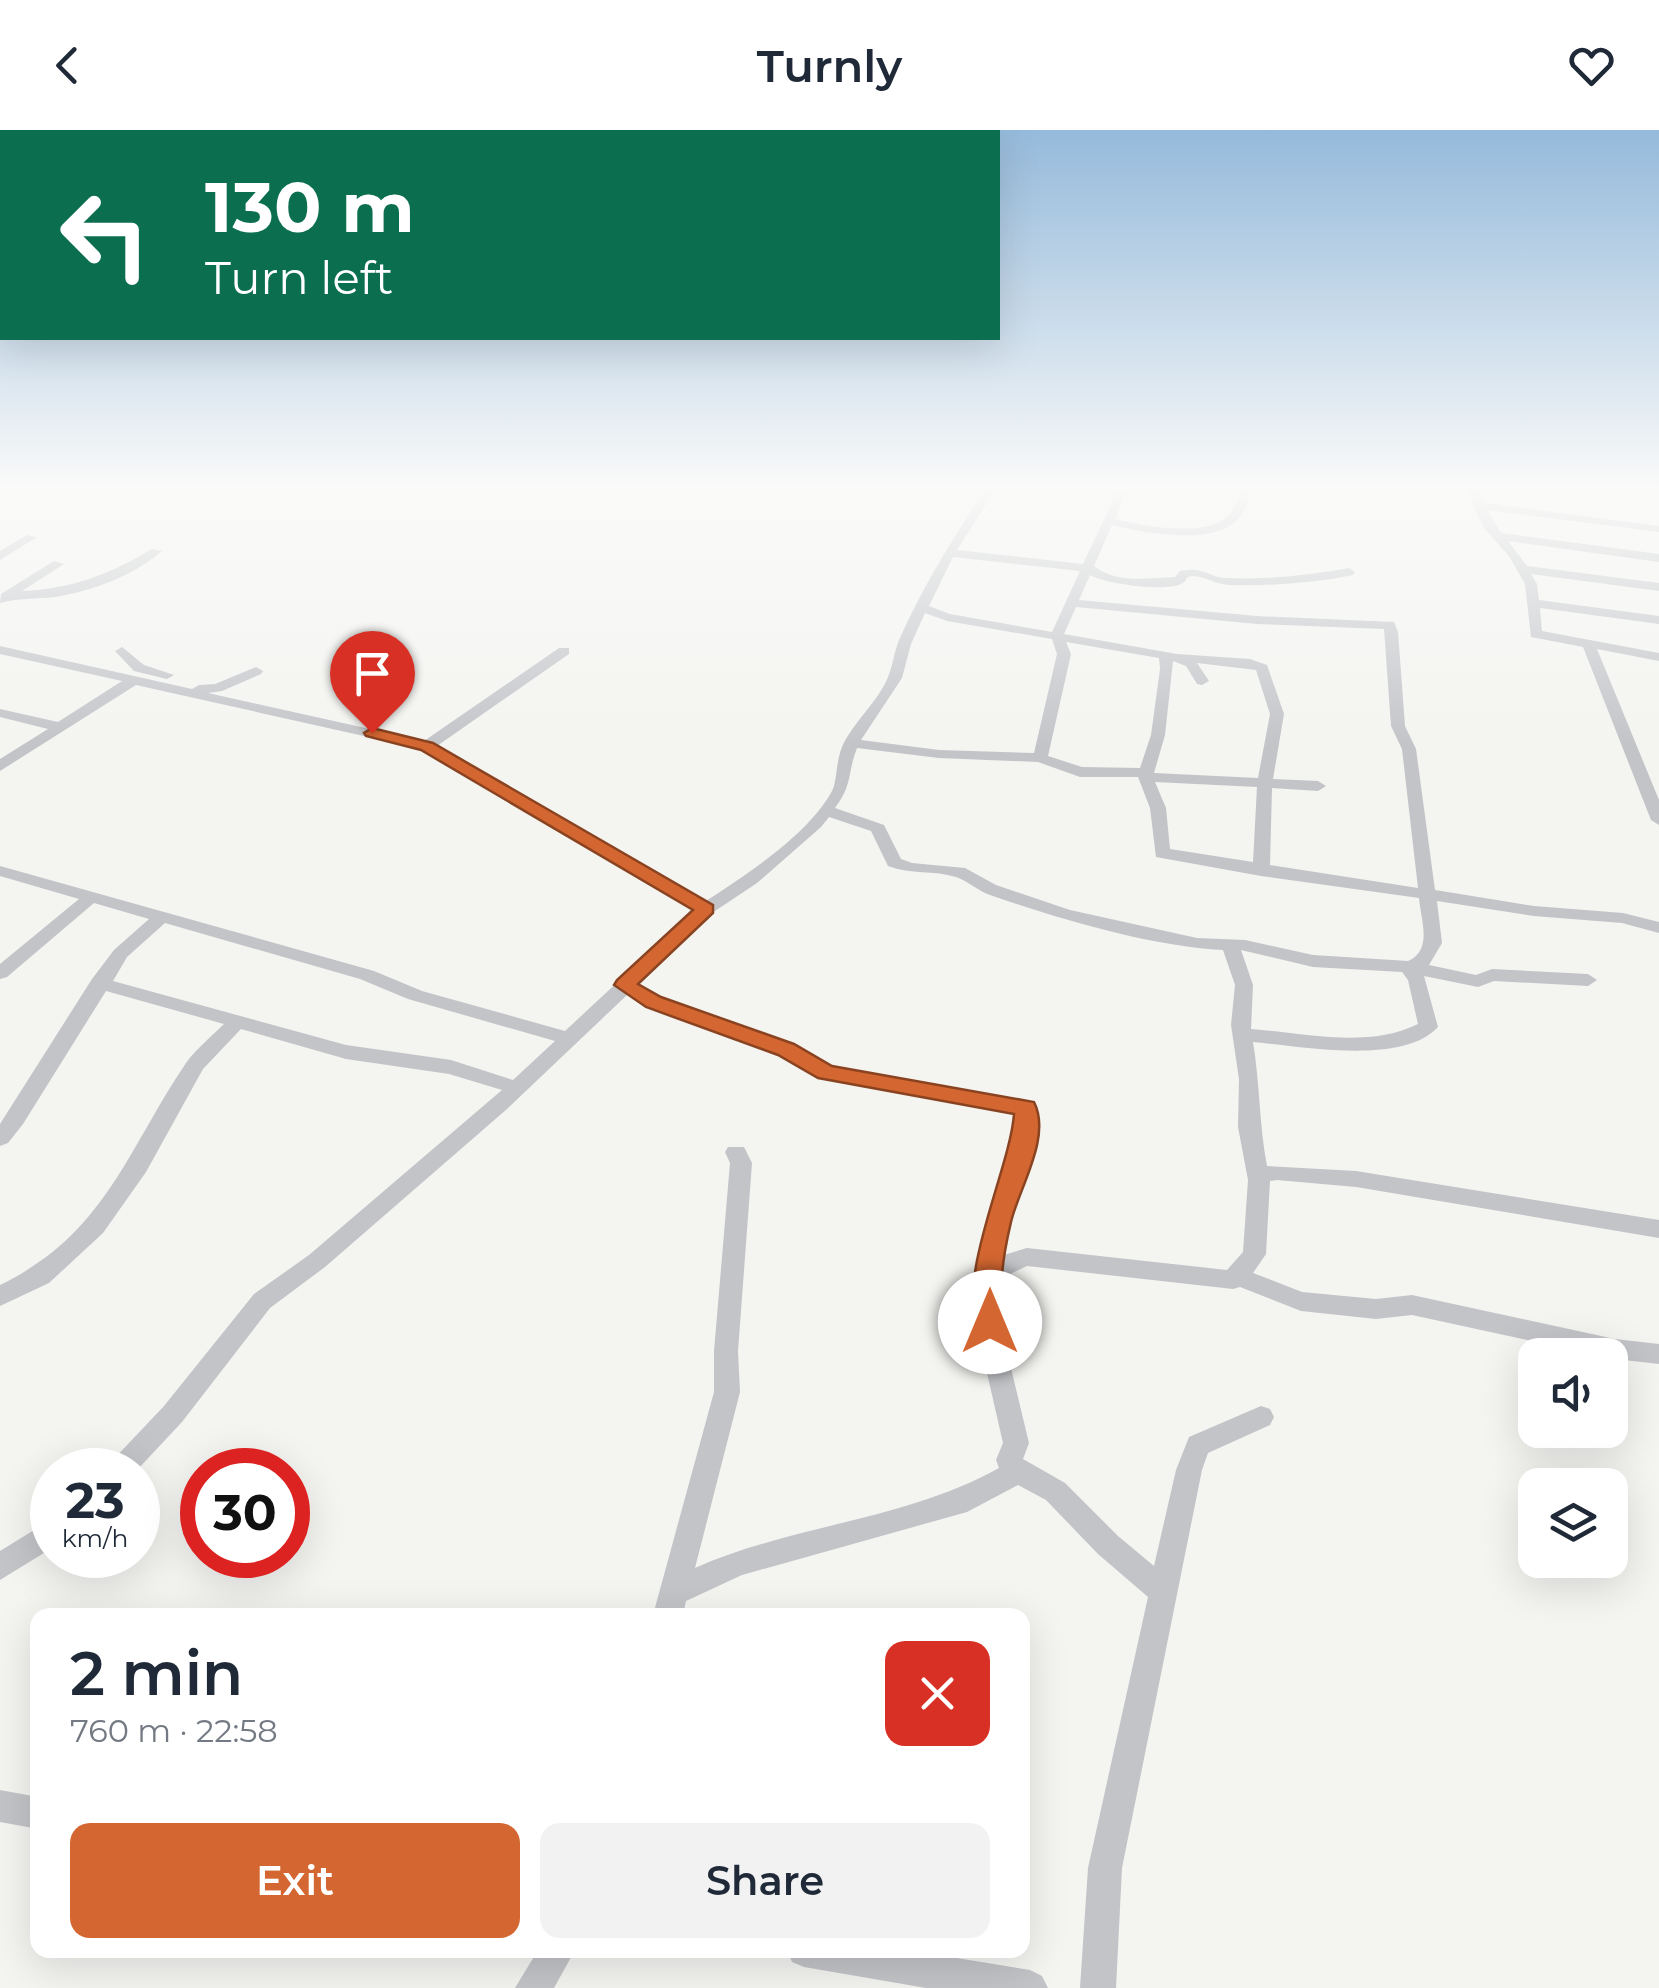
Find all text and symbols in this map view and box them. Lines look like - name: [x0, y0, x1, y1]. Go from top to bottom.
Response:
- icon: back: [40, 38, 95, 93]
- text: Turnly: [757, 38, 902, 93]
- icon: heart: [1564, 38, 1619, 93]
- text: 130 m: [205, 164, 415, 250]
- icon: left: [40, 170, 170, 300]
- text: Turn left: [205, 250, 393, 305]
- pin: [330, 631, 415, 734]
- icon: arrive: [345, 646, 400, 701]
- position arrow: [938, 1270, 1042, 1374]
- map controls: [1518, 1338, 1628, 1578]
- button: sound: [1518, 1338, 1628, 1448]
- speed limit sign: 30: [180, 1448, 310, 1578]
- button: layers: [1518, 1468, 1628, 1578]
- text: 23: [65, 1470, 125, 1531]
- text: km/h: [62, 1523, 128, 1553]
- text: 2 min: [70, 1637, 243, 1710]
- button: close: [885, 1641, 990, 1746]
- text: 760 m · 22:58: [70, 1711, 278, 1750]
- button: Exit: [70, 1823, 520, 1938]
- button: Share: [540, 1823, 990, 1938]

